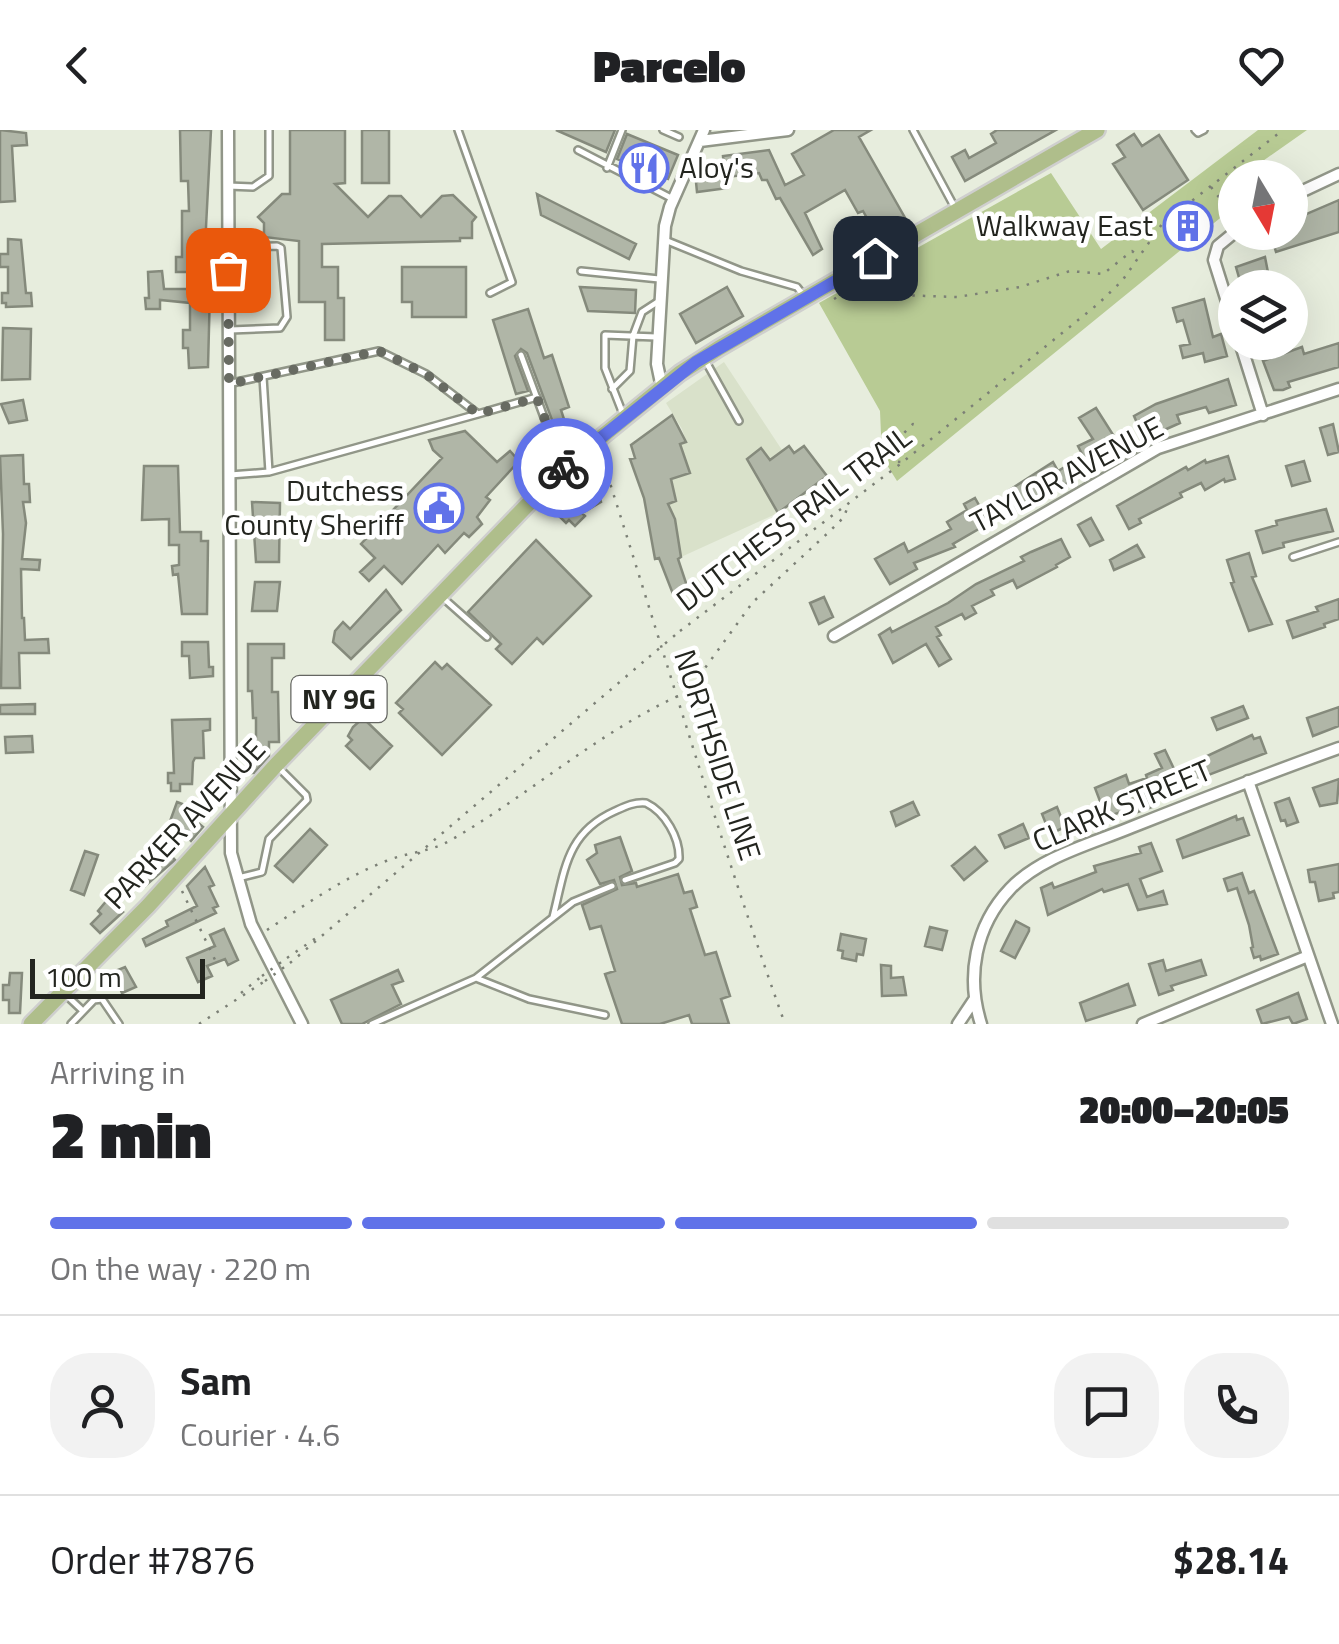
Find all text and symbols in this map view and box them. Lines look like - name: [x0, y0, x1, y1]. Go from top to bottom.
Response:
- text: Parcelo: [593, 31, 746, 99]
- icon: back: [50, 38, 105, 93]
- icon: heart: [1234, 38, 1289, 93]
- restaurant icon: Aloy's: [618, 142, 670, 194]
- place label: Aloy's: [679, 144, 754, 190]
- north arrow: [1218, 160, 1308, 250]
- map controls: [1218, 160, 1308, 360]
- building icon: Walkway East: [1162, 200, 1214, 252]
- place label: Walkway East: [976, 202, 1153, 248]
- pin: [833, 216, 918, 301]
- pin: [186, 228, 271, 313]
- icon: home: [848, 231, 903, 286]
- icon: bag: [201, 243, 256, 298]
- button: layers: [1218, 270, 1308, 360]
- street label: TAYLOR AVENUE: [962, 404, 1171, 544]
- street label: DUTCHESS RAIL TRAIL: [666, 414, 921, 622]
- courier: [513, 418, 613, 518]
- icon: bike: [536, 441, 591, 496]
- place label: Dutchess County Sheriff: [224, 467, 404, 547]
- public building icon: Dutchess County Sheriff: [413, 482, 465, 534]
- street label: NORTHSIDE LINE: [662, 643, 774, 866]
- road number: NY 9G: [292, 676, 386, 722]
- street label: PARKER AVENUE: [93, 727, 276, 919]
- street label: CLARK STREET: [1025, 747, 1218, 863]
- scale bar: [30, 954, 205, 998]
- text: 100 m: [45, 955, 122, 998]
- text: Arriving in: [50, 1048, 186, 1096]
- text: 20:00–20:05: [1079, 1080, 1289, 1138]
- text: 2 min: [50, 1084, 211, 1183]
- text: On the way · 220 m: [50, 1244, 311, 1292]
- text: Sam: [180, 1352, 252, 1410]
- button: person: [50, 1353, 155, 1458]
- button: chat: [1054, 1353, 1159, 1458]
- button: phone: [1184, 1353, 1289, 1458]
- text: Courier · 4.6: [180, 1410, 340, 1458]
- text: Order #7876: [50, 1531, 255, 1589]
- text: $28.14: [1173, 1531, 1289, 1589]

